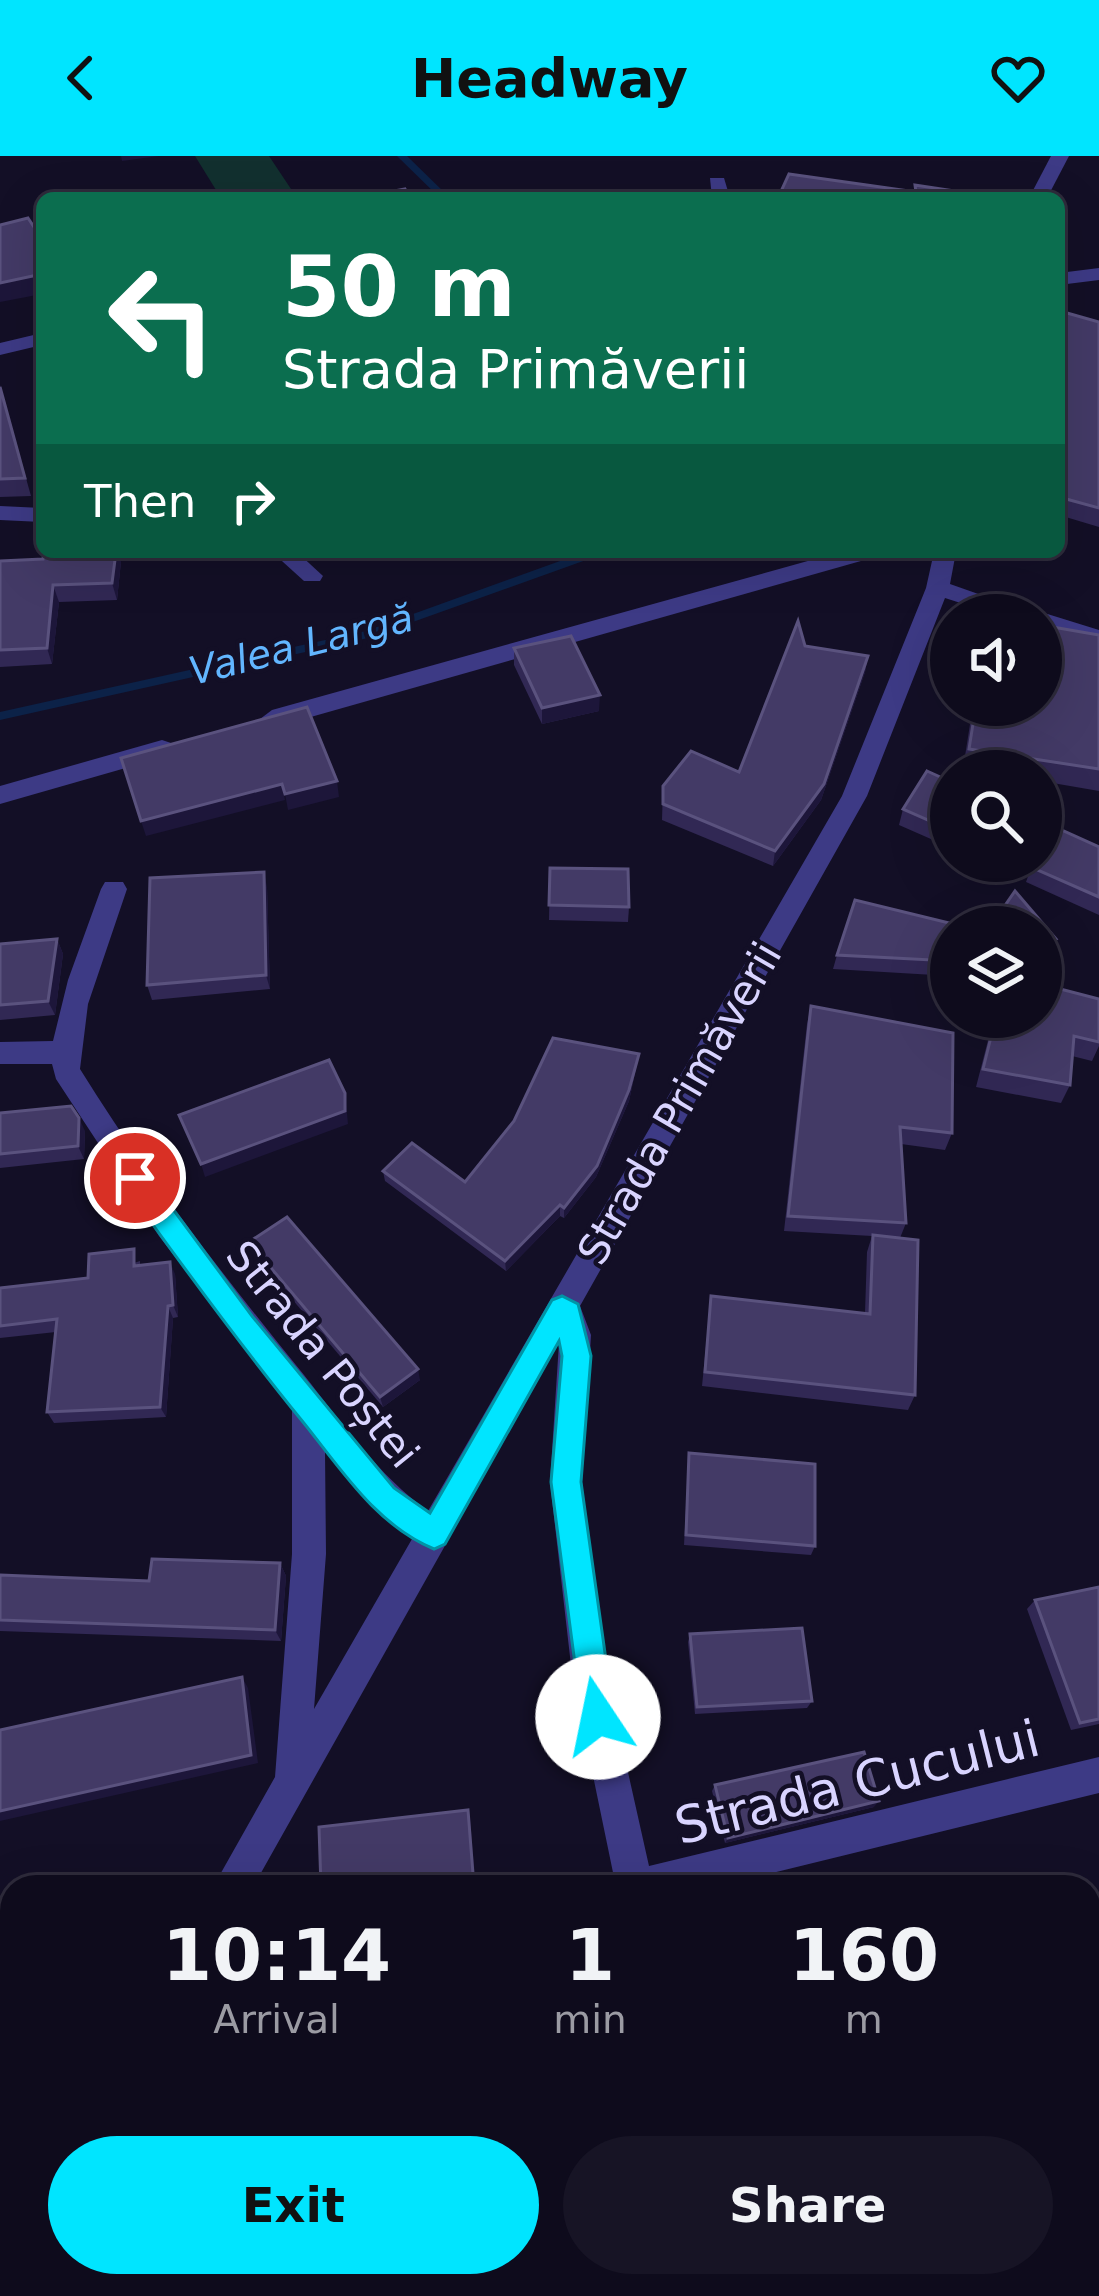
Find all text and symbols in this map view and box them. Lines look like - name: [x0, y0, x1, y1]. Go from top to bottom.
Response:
- icon: back: [48, 45, 114, 111]
- icon: heart: [985, 45, 1051, 111]
- text: Headway: [411, 47, 688, 110]
- text: 50 m: [282, 238, 516, 336]
- icon: left: [84, 240, 240, 396]
- text: Strada Primăverii: [282, 338, 749, 401]
- icon: right: [220, 468, 286, 534]
- text: Then: [84, 475, 196, 528]
- map controls: [930, 594, 1062, 1038]
- button: sound: [930, 594, 1062, 726]
- water label: Valea Largă: [184, 595, 418, 694]
- button: search: [930, 750, 1062, 882]
- button: layers: [930, 906, 1062, 1038]
- street label: Strada Primăverii: [567, 934, 791, 1273]
- pin: [84, 1127, 186, 1229]
- icon: arrive: [102, 1145, 168, 1211]
- street label: Strada Poștei: [216, 1231, 429, 1477]
- position arrow: [535, 1654, 661, 1780]
- street label: Strada Cucului: [669, 1709, 1045, 1856]
- text: 10:14: [162, 1913, 391, 1997]
- text: 1: [565, 1913, 615, 1997]
- text: 160: [789, 1913, 939, 1997]
- text: Arrival: [213, 1997, 340, 2042]
- text: min: [553, 1997, 627, 2042]
- text: m: [845, 1997, 883, 2042]
- button: Exit: [48, 2136, 539, 2274]
- button: Share: [563, 2136, 1053, 2274]

